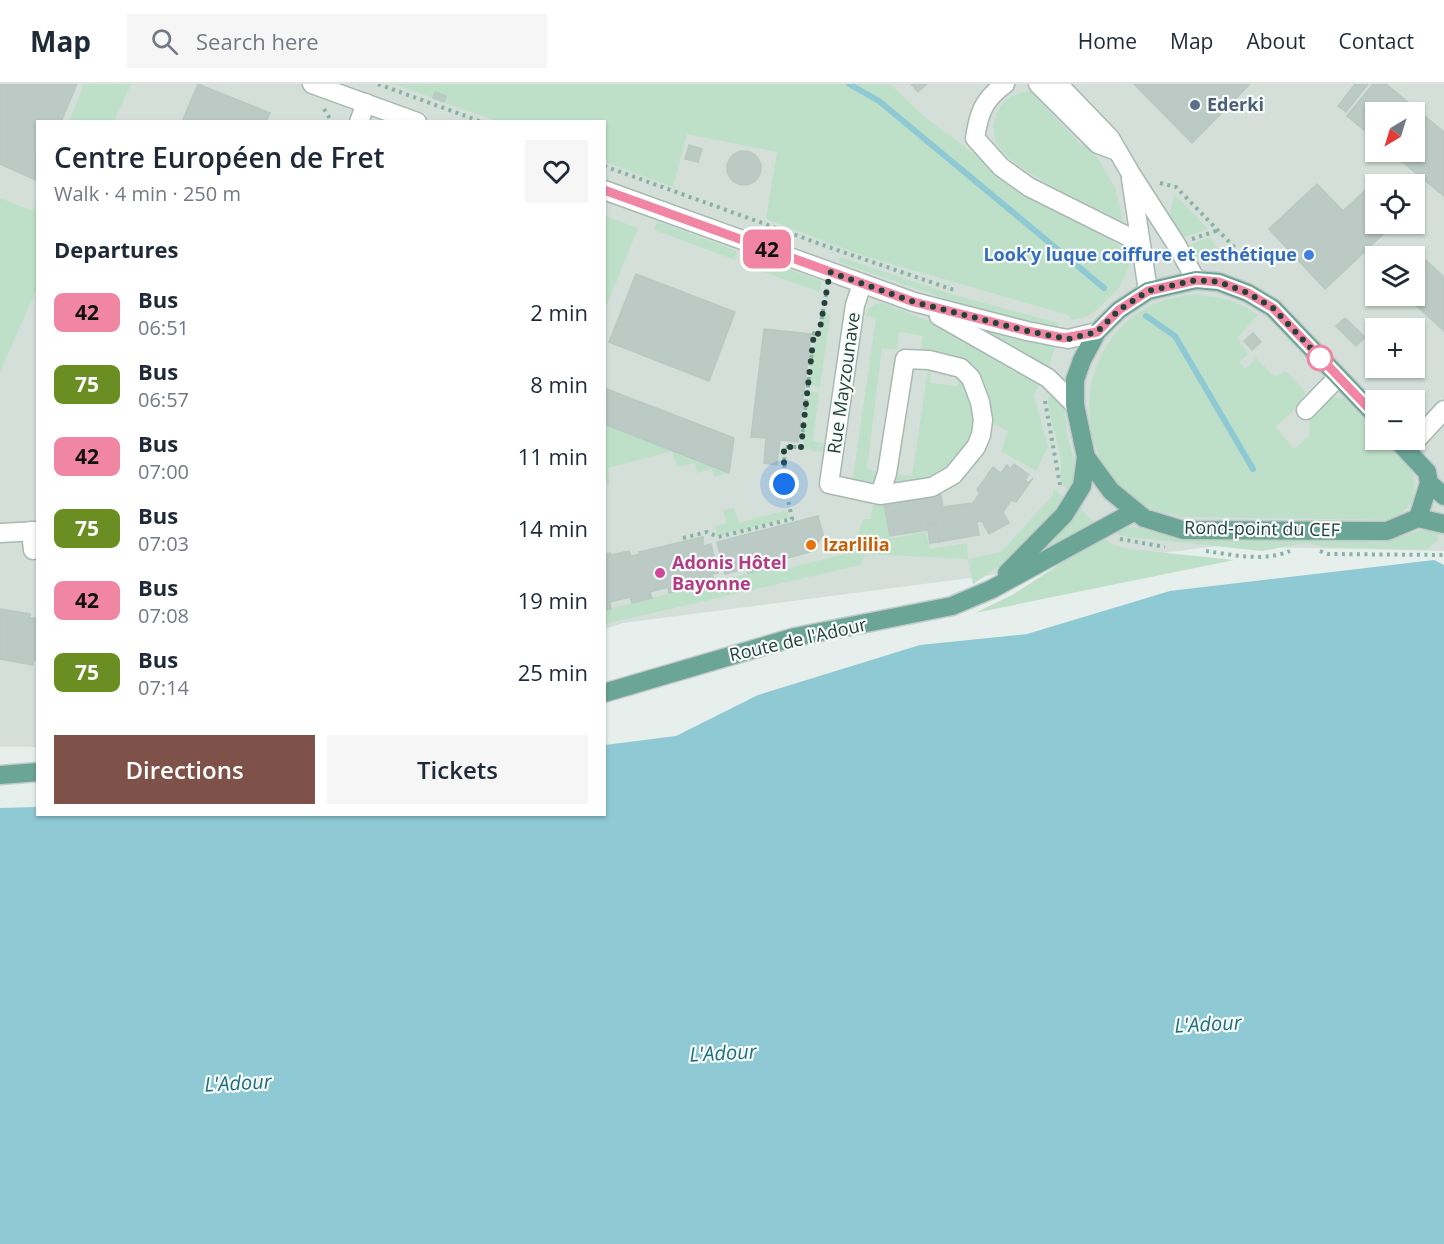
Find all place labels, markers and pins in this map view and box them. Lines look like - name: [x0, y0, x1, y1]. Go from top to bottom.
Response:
- place label: Ederki: [1207, 92, 1264, 116]
- marker: Ederki: [1188, 98, 1202, 112]
- place label: Look’y luque coiffure et esthétique: [983, 242, 1297, 266]
- marker: Look’y luque coiffure et esthétique: [1302, 248, 1316, 262]
- unlabelled marker: [1307, 345, 1333, 371]
- place label: Izarlilia: [823, 532, 890, 556]
- marker: Izarlilia: [804, 538, 818, 552]
- place label: Adonis Hôtel Bayonne: [672, 550, 787, 595]
- marker: Adonis Hôtel Bayonne: [653, 566, 667, 580]

